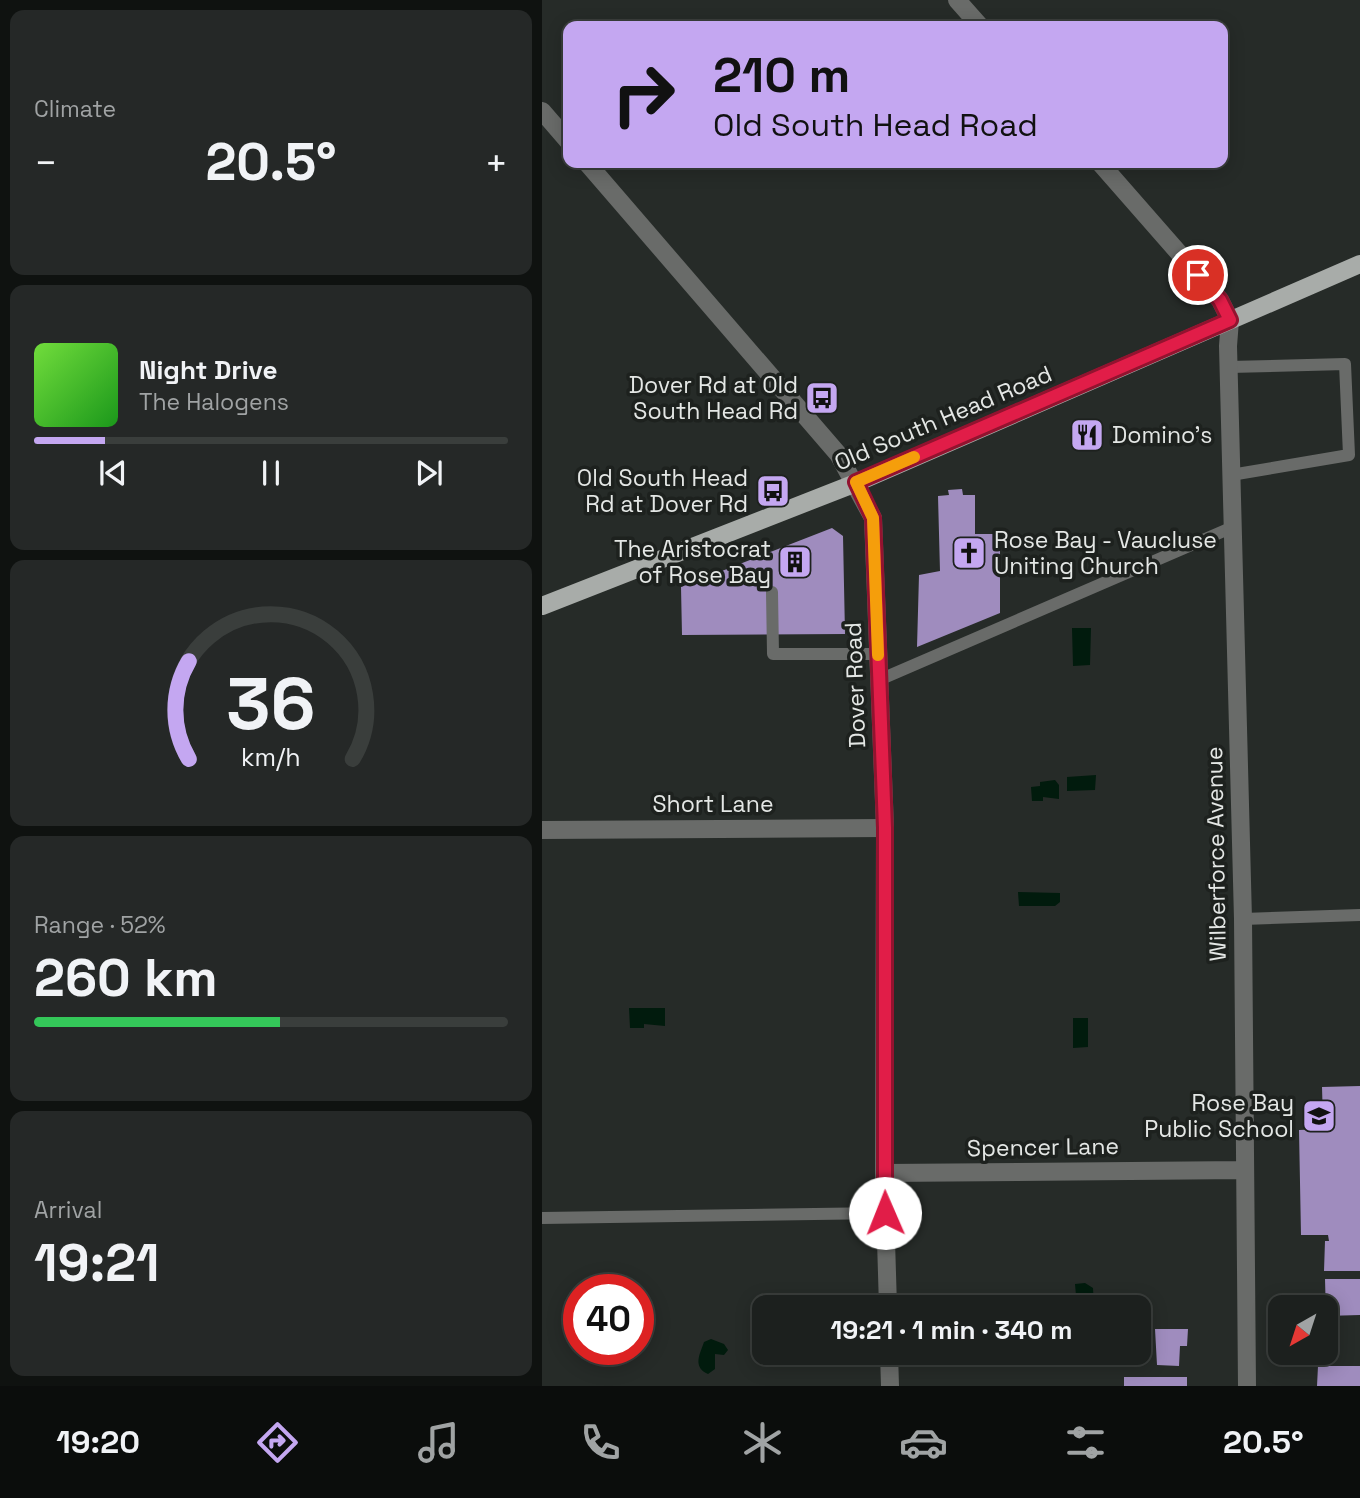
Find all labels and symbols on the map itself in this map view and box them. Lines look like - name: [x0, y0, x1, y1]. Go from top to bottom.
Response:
- pin: [1168, 245, 1228, 305]
- street label: Old South Head Road: [830, 359, 1056, 477]
- place label: Dover Rd at Old South Head Rd: [629, 370, 798, 426]
- bus stop icon: Dover Rd at Old South Head Rd: [803, 379, 841, 417]
- restaurant icon: Domino's: [1068, 416, 1106, 454]
- place label: Domino's: [1112, 420, 1212, 450]
- place label: Old South Head Rd at Dover Rd: [577, 463, 748, 519]
- bus stop icon: Old South Head Rd at Dover Rd: [754, 472, 792, 510]
- place label: Rose Bay - Vaucluse Uniting Church: [994, 525, 1217, 581]
- place label: The Aristocrat of Rose Bay: [614, 534, 771, 590]
- church icon: Rose Bay - Vaucluse Uniting Church: [950, 534, 988, 572]
- building icon: The Aristocrat of Rose Bay: [776, 543, 814, 581]
- street label: Dover Road: [838, 622, 872, 748]
- street label: Wilberforce Avenue: [1199, 746, 1233, 962]
- street label: Short Lane: [652, 789, 774, 819]
- place label: Rose Bay Public School: [1144, 1088, 1294, 1144]
- school or university icon: Rose Bay Public School: [1300, 1097, 1338, 1135]
- street label: Spencer Lane: [967, 1131, 1119, 1163]
- position arrow: [848, 1176, 922, 1250]
- speed limit sign: 40: [563, 1274, 654, 1365]
- north arrow: [1268, 1295, 1338, 1365]

